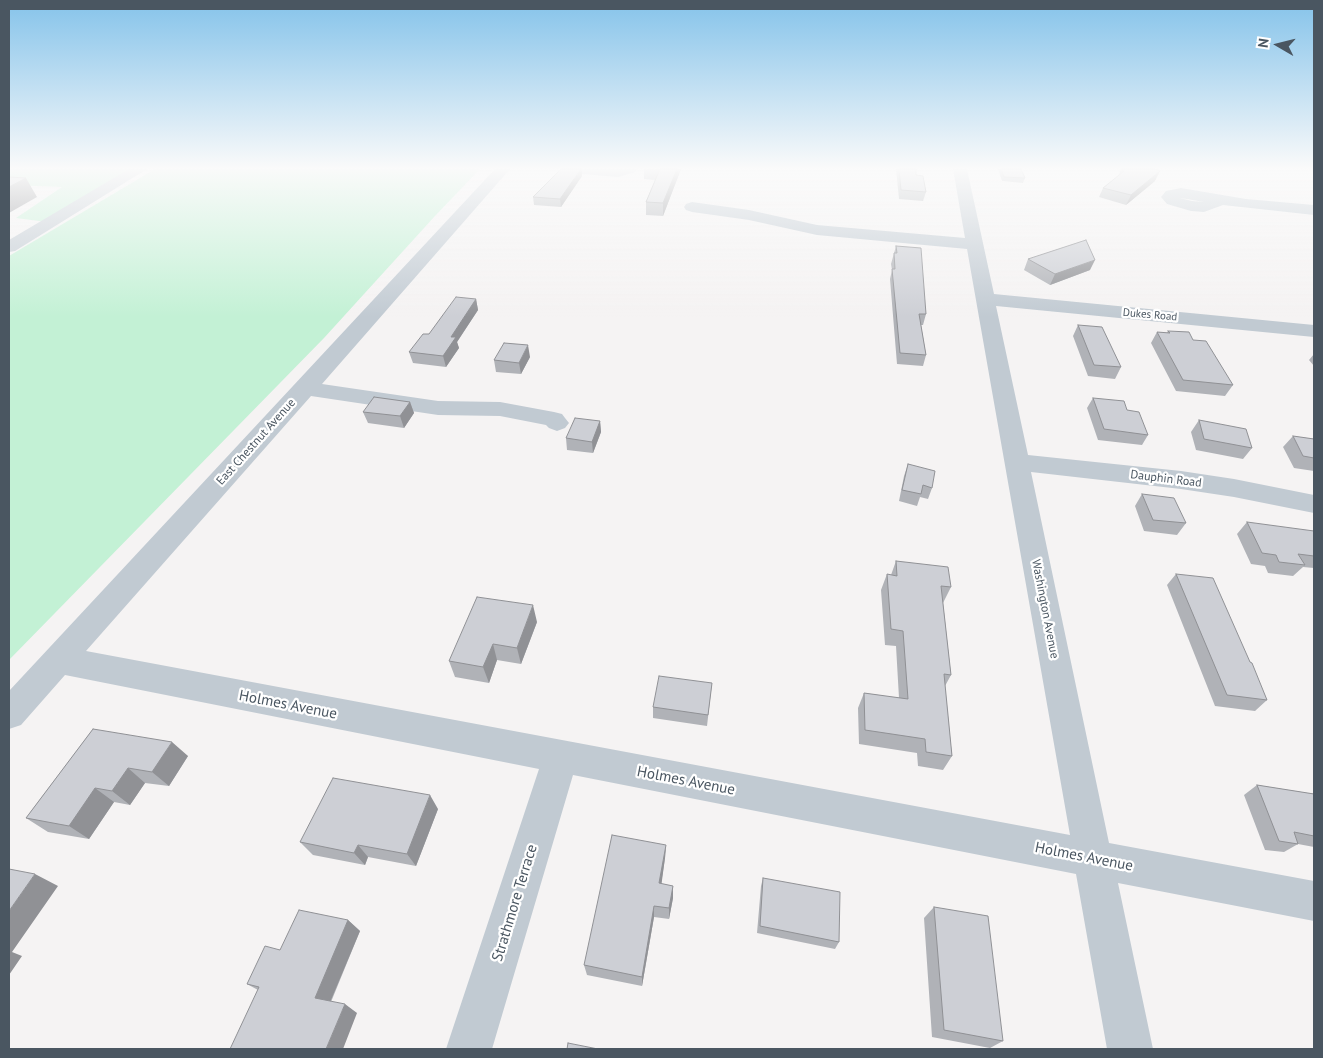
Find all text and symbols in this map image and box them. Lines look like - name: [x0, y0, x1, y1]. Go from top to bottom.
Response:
- north arrow: [1253, 20, 1303, 70]
- text: N: [1254, 37, 1273, 49]
- street label: Dukes Road: [1122, 306, 1178, 324]
- street label: East Chestnut Avenue: [213, 396, 299, 488]
- street label: Dauphin Road: [1130, 467, 1202, 491]
- street label: Washington Avenue: [1028, 558, 1062, 660]
- street label: Holmes Avenue: [237, 687, 339, 723]
- street label: Holmes Avenue: [635, 763, 737, 799]
- street label: Holmes Avenue: [1033, 839, 1135, 875]
- street label: Strathmore Terrace: [489, 842, 541, 964]

